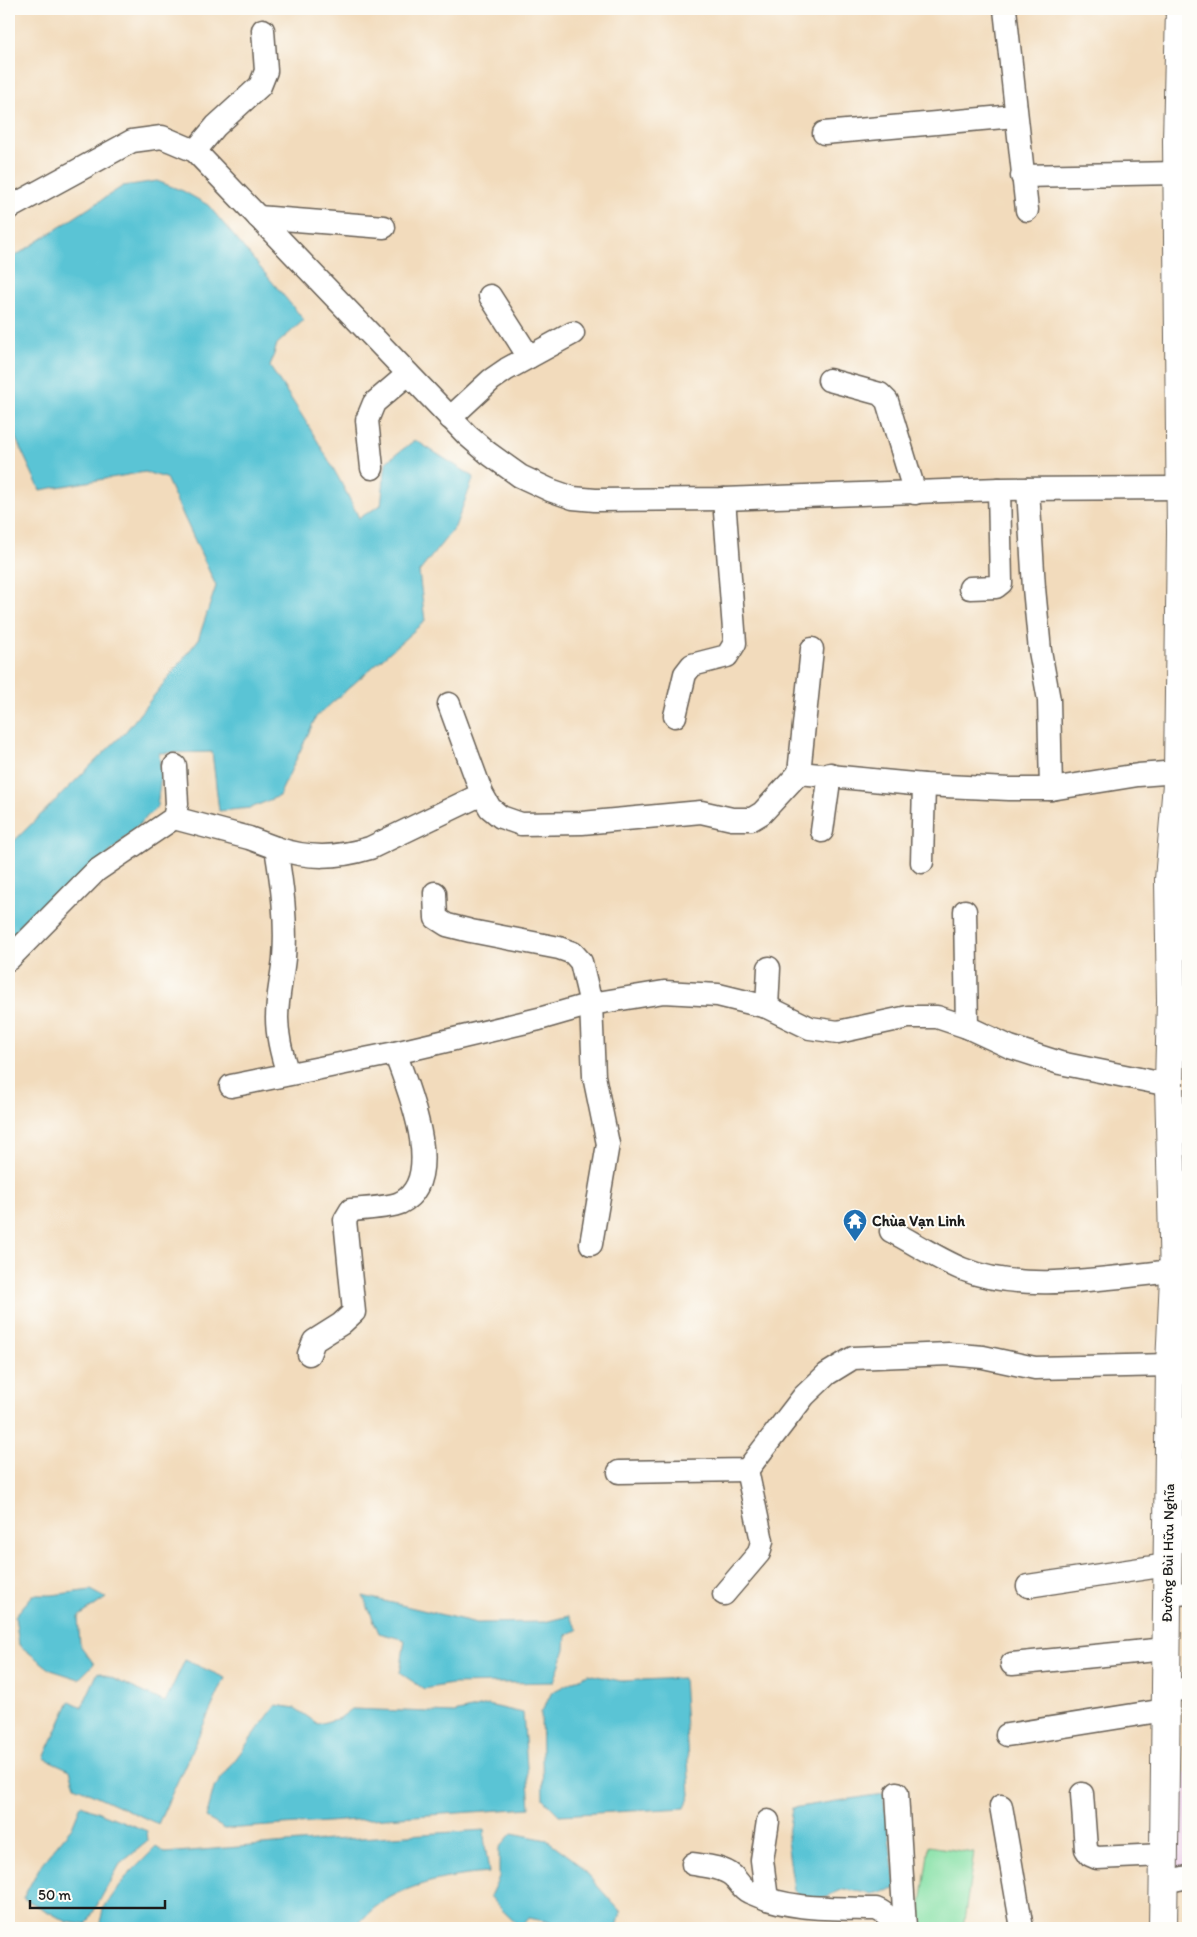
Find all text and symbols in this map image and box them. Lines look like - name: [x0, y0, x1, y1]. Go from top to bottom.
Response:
- temple icon: Chùa Vạn Linh: [842, 1208, 868, 1242]
- place label: Chùa Vạn Linh: [872, 1212, 966, 1230]
- street label: Đường Bùi Hữu Nghĩa: [1158, 1483, 1178, 1623]
- scale bar: [30, 1877, 165, 1909]
- text: 50 m: [38, 1886, 71, 1904]

